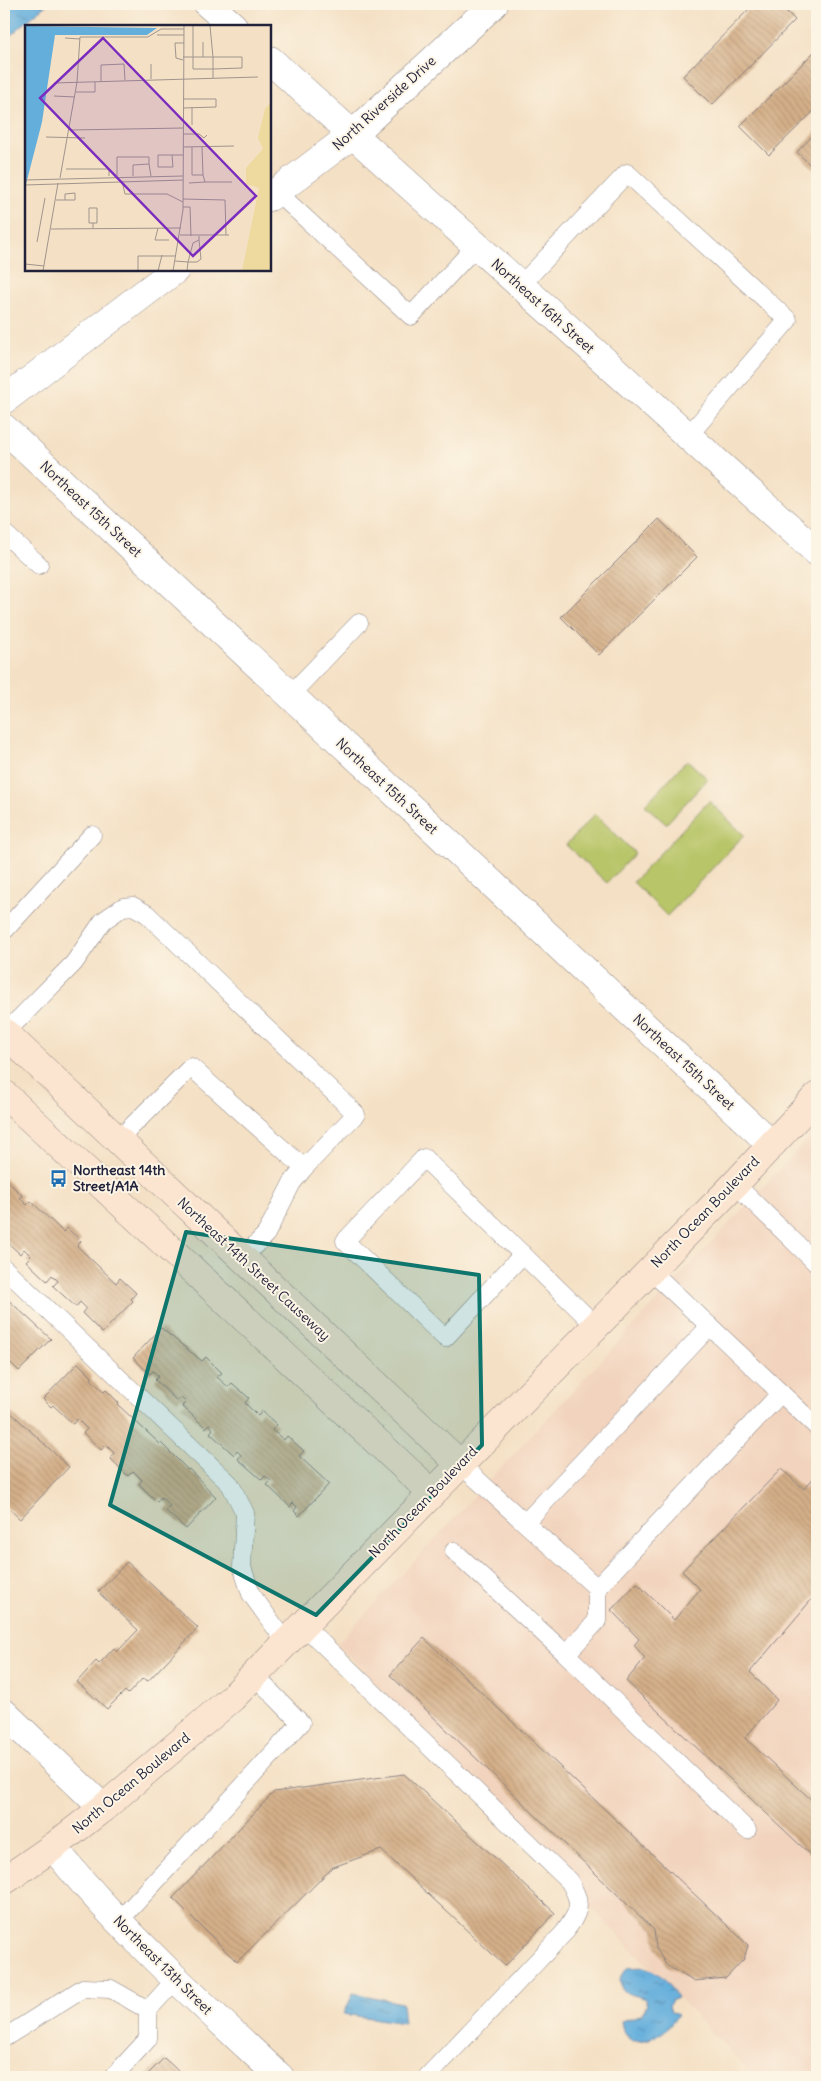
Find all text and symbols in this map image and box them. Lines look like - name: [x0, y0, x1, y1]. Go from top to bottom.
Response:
- inset map: [25, 25, 271, 271]
- street label: North Riverside Drive: [329, 52, 439, 154]
- street label: Northeast 16th Street: [488, 255, 599, 357]
- street label: Northeast 15th Street: [36, 457, 146, 561]
- street label: Northeast 15th Street: [332, 734, 442, 838]
- street label: Northeast 15th Street: [629, 1010, 739, 1114]
- street label: North Ocean Boulevard: [647, 1152, 763, 1272]
- place label: Northeast 14th Street/A1A: [73, 1161, 165, 1195]
- bus stop icon: Northeast 14th Street/A1A: [49, 1168, 69, 1188]
- street label: Northeast 14th Street Causeway: [174, 1193, 334, 1345]
- street label: North Ocean Boulevard: [365, 1442, 481, 1562]
- street label: North Ocean Boulevard: [68, 1728, 194, 1838]
- street label: Northeast 13th Street: [110, 1912, 217, 2019]

